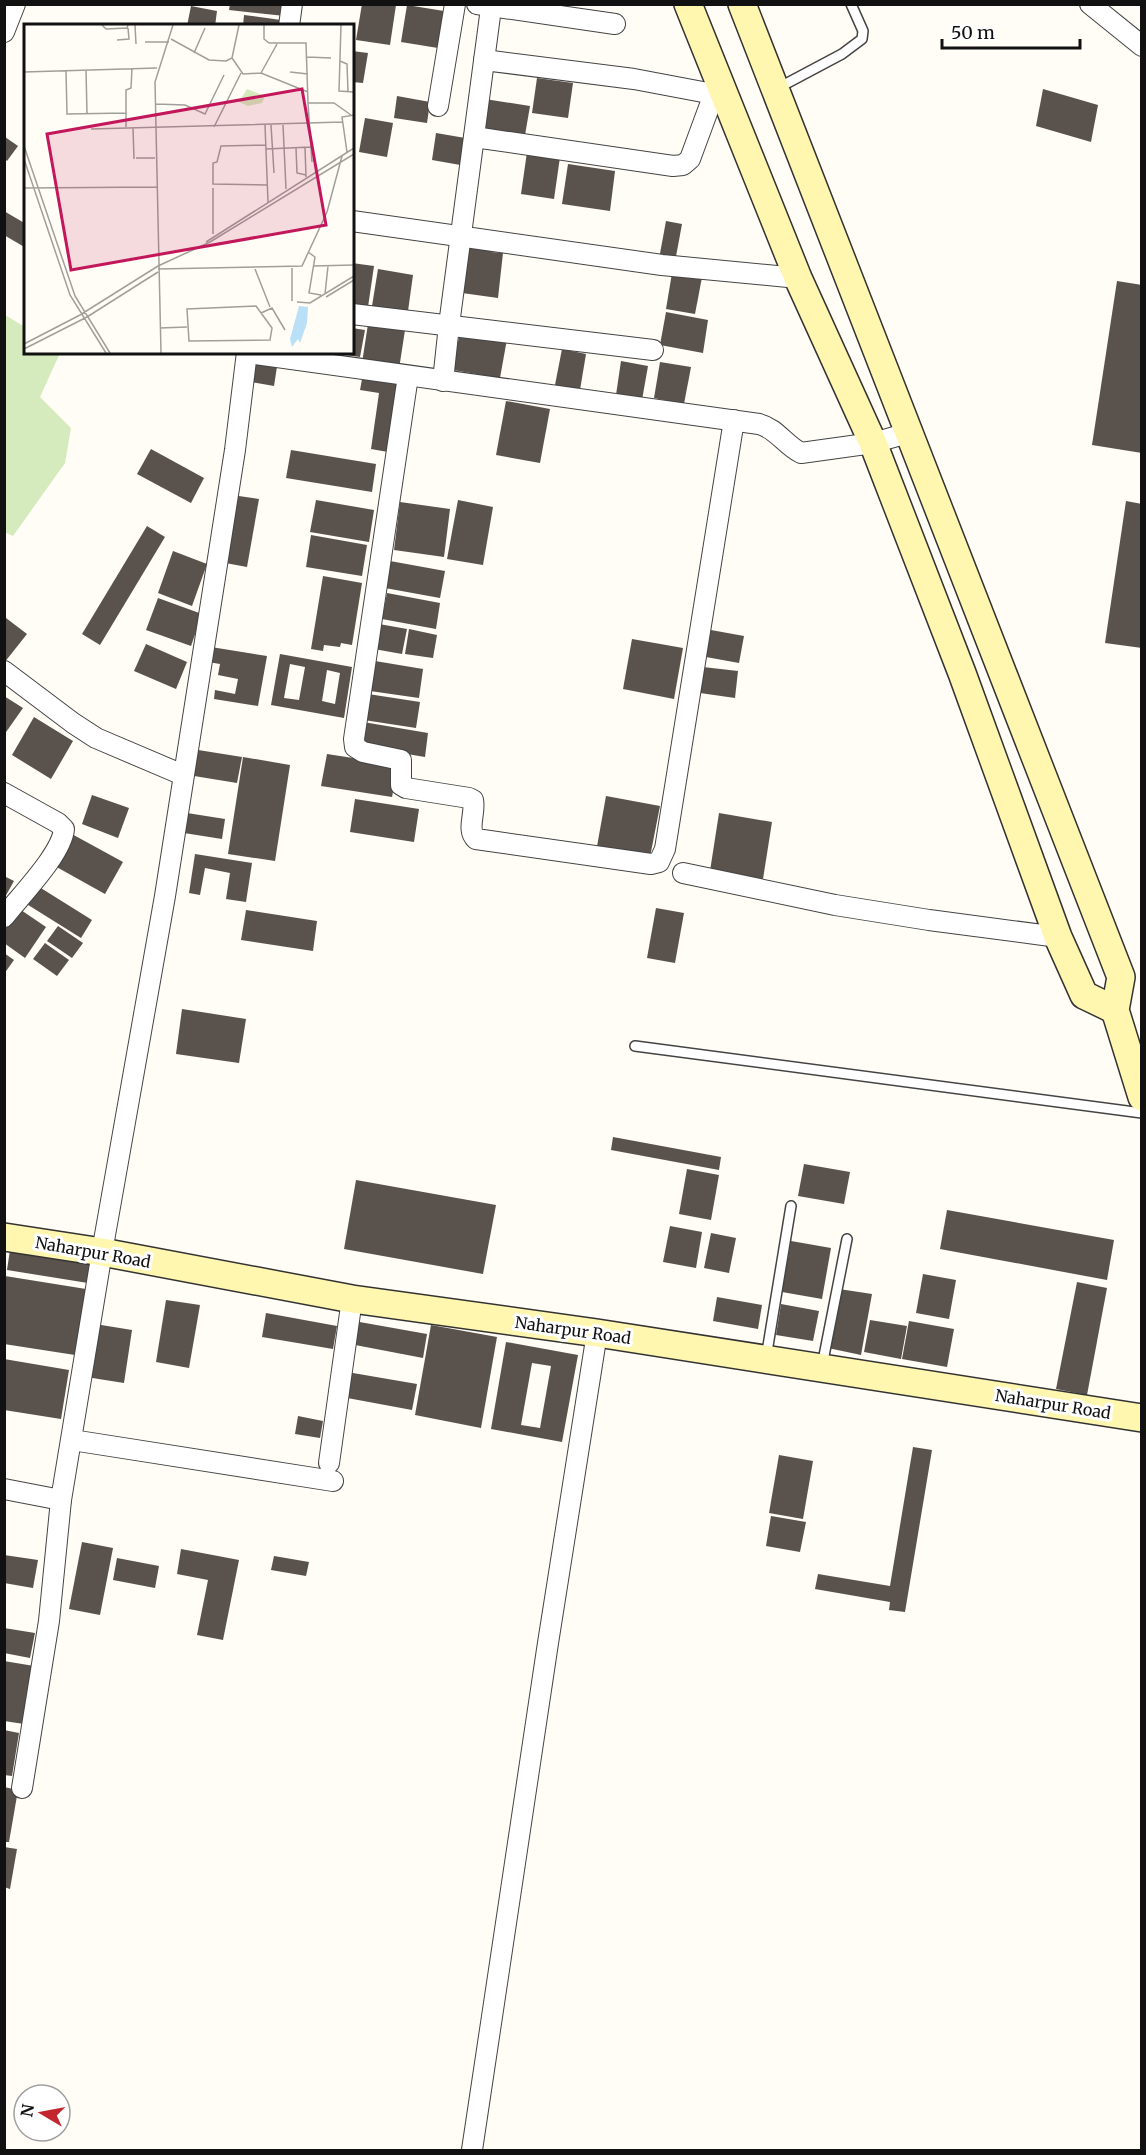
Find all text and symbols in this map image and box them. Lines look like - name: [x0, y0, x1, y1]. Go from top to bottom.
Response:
- scale bar: [942, 12, 1080, 50]
- text: 50 m: [951, 21, 995, 44]
- inset map: [24, 24, 354, 354]
- street label: Naharpur Road: [34, 1232, 153, 1272]
- street label: Naharpur Road: [514, 1312, 633, 1348]
- street label: Naharpur Road: [994, 1385, 1113, 1423]
- north arrow: [12, 2083, 72, 2143]
- text: N: [16, 2102, 38, 2118]

